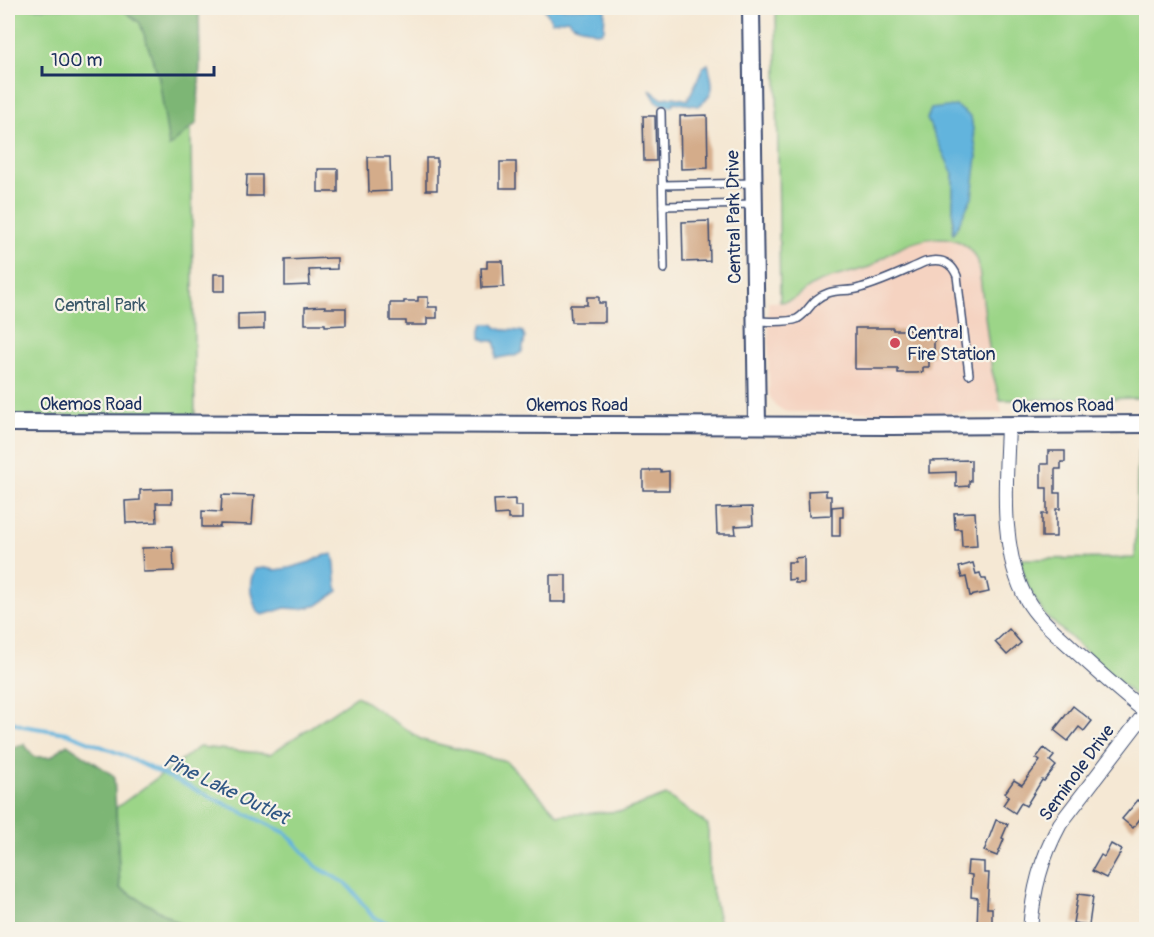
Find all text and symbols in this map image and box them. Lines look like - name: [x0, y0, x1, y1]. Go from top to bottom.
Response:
- scale bar: [42, 39, 214, 77]
- text: 100 m: [51, 49, 103, 72]
- street label: Central Park Drive: [721, 150, 747, 284]
- park label: Central Park: [54, 294, 146, 317]
- place label: Central Fire Station: [907, 322, 996, 366]
- marker: Central Fire Station: [888, 336, 902, 350]
- street label: Okemos Road: [40, 393, 142, 416]
- street label: Okemos Road: [526, 394, 628, 417]
- street label: Okemos Road: [1012, 394, 1114, 418]
- street label: Seminole Drive: [1034, 720, 1120, 826]
- water label: Pine Lake Outlet: [159, 748, 295, 831]

